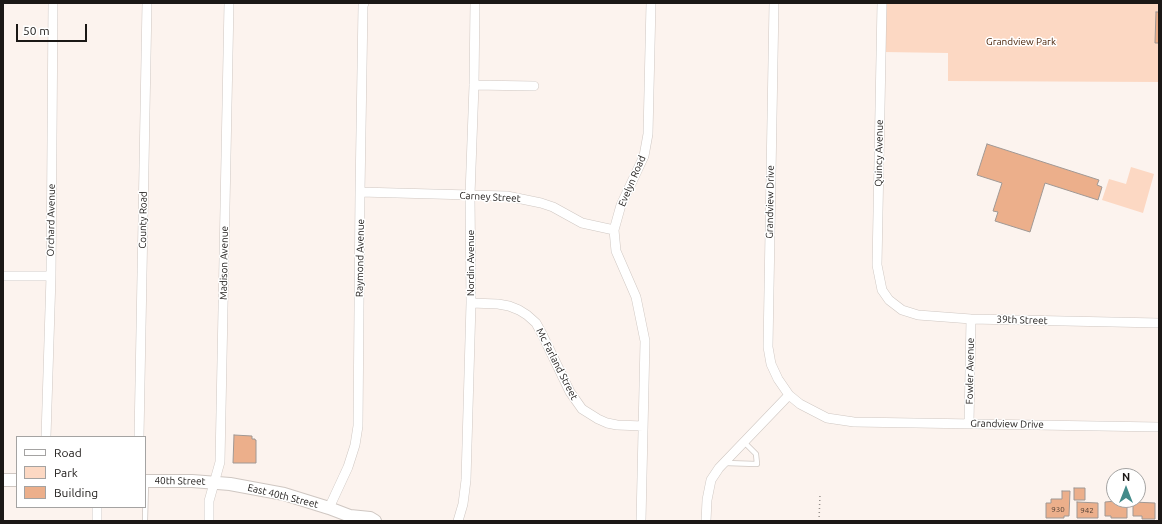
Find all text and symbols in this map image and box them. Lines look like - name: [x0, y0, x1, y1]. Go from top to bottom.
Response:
- scale bar: [18, 16, 89, 42]
- text: 50 m: [23, 24, 50, 37]
- park label: Grandview Park: [986, 36, 1056, 48]
- street label: Quincy Avenue: [872, 119, 886, 187]
- street label: Evelyn Road: [616, 154, 648, 208]
- street label: Grandview Drive: [763, 165, 777, 239]
- street label: Orchard Avenue: [44, 184, 58, 256]
- street label: Carney Street: [459, 189, 521, 205]
- street label: County Road: [136, 191, 150, 249]
- street label: Raymond Avenue: [353, 219, 367, 297]
- street label: Madison Avenue: [217, 226, 231, 300]
- street label: Nordin Avenue: [465, 230, 477, 296]
- street label: 39th Street: [996, 313, 1048, 327]
- street label: Mc Farland Street: [534, 326, 580, 402]
- street label: Fowler Avenue: [963, 338, 977, 404]
- street label: Grandview Drive: [970, 417, 1044, 431]
- legend: [16, 436, 146, 508]
- text: Road: [54, 446, 82, 459]
- text: Park: [54, 466, 78, 479]
- north arrow: [1106, 468, 1146, 508]
- text: N: [1122, 471, 1130, 483]
- street label: 40th Street: [154, 475, 206, 487]
- street label: East 40th Street: [246, 481, 320, 511]
- text: Building: [54, 486, 98, 499]
- house number: 930: [1051, 504, 1065, 514]
- house number: 942: [1080, 505, 1094, 515]

